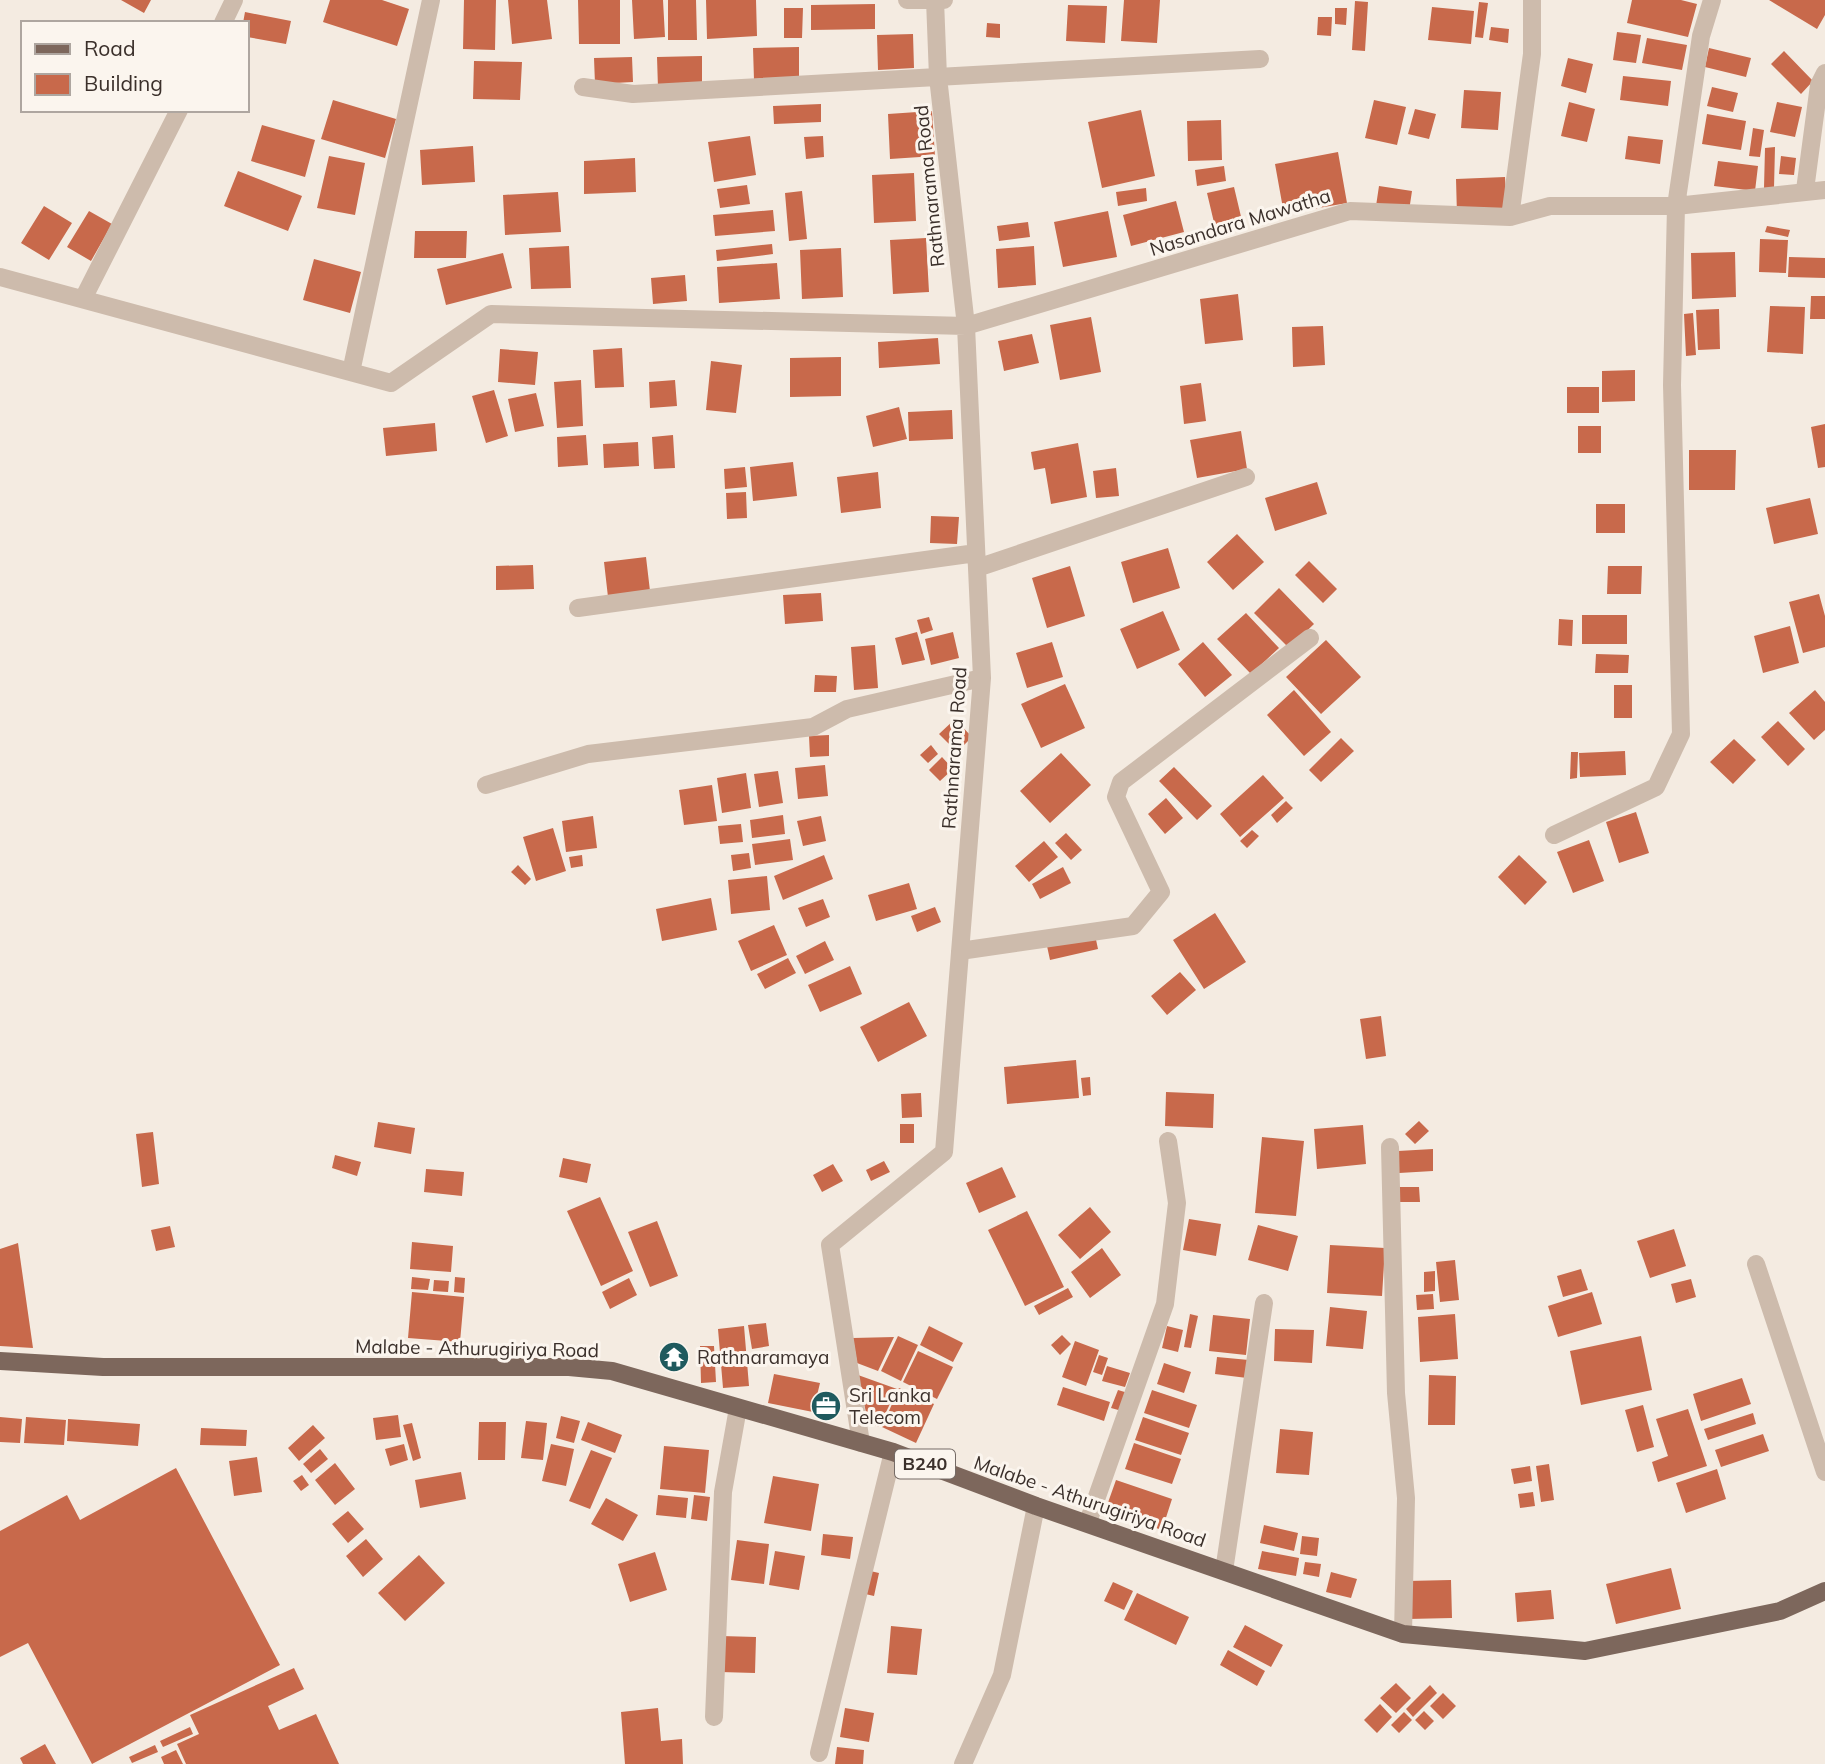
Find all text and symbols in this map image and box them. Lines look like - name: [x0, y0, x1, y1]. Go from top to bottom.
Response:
- legend: [21, 21, 248, 112]
- text: Road: [84, 35, 135, 61]
- text: Building: [84, 70, 163, 96]
- street label: Rathnarama Road: [909, 104, 949, 268]
- street label: Nasandara Mawatha: [1147, 183, 1333, 261]
- street label: Rathnarama Road: [936, 666, 972, 830]
- street label: Malabe - Athurugiriya Road: [355, 1334, 599, 1362]
- temple icon: Rathnaramaya: [657, 1340, 691, 1374]
- place label: Rathnaramaya: [697, 1345, 829, 1369]
- place label: Sri Lanka Telecom: [849, 1383, 931, 1429]
- office icon: Sri Lanka Telecom: [809, 1389, 843, 1423]
- road number: B240: [895, 1450, 955, 1478]
- street label: Malabe - Athurugiriya Road: [971, 1450, 1209, 1552]

